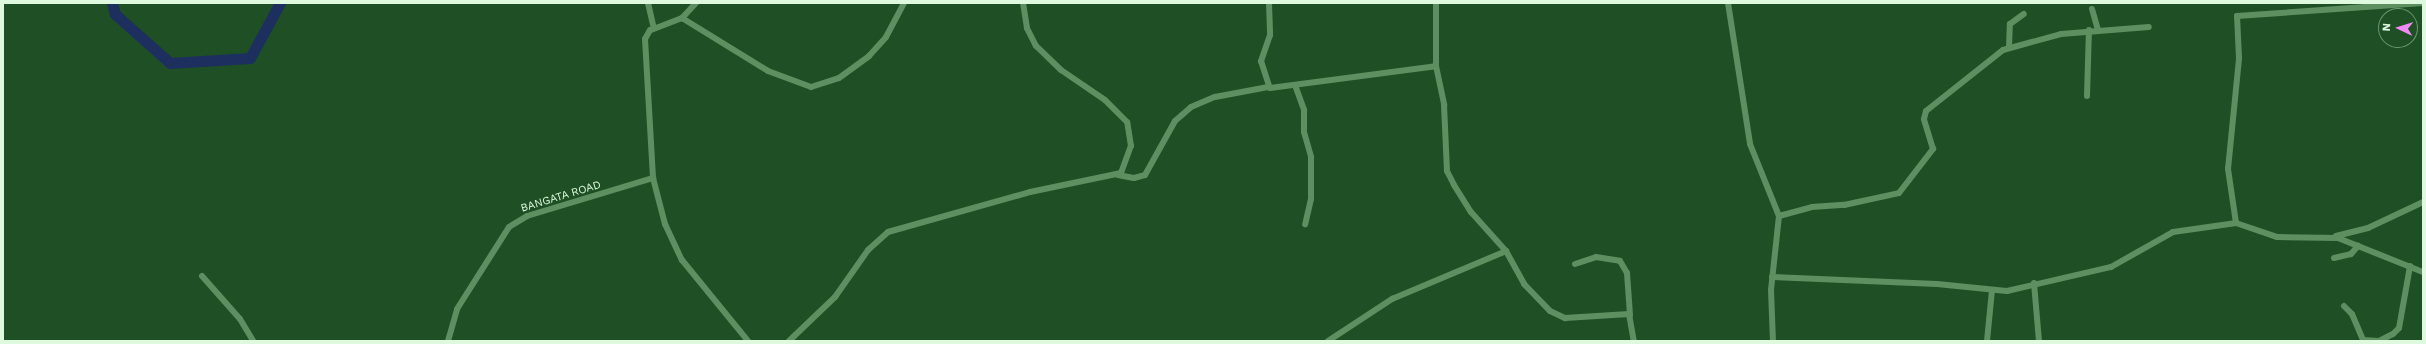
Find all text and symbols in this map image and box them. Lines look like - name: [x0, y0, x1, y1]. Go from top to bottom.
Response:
- north arrow: [2378, 8, 2418, 48]
- text: N: [2380, 23, 2393, 32]
- street label: BANGATA ROAD: [519, 178, 603, 216]

